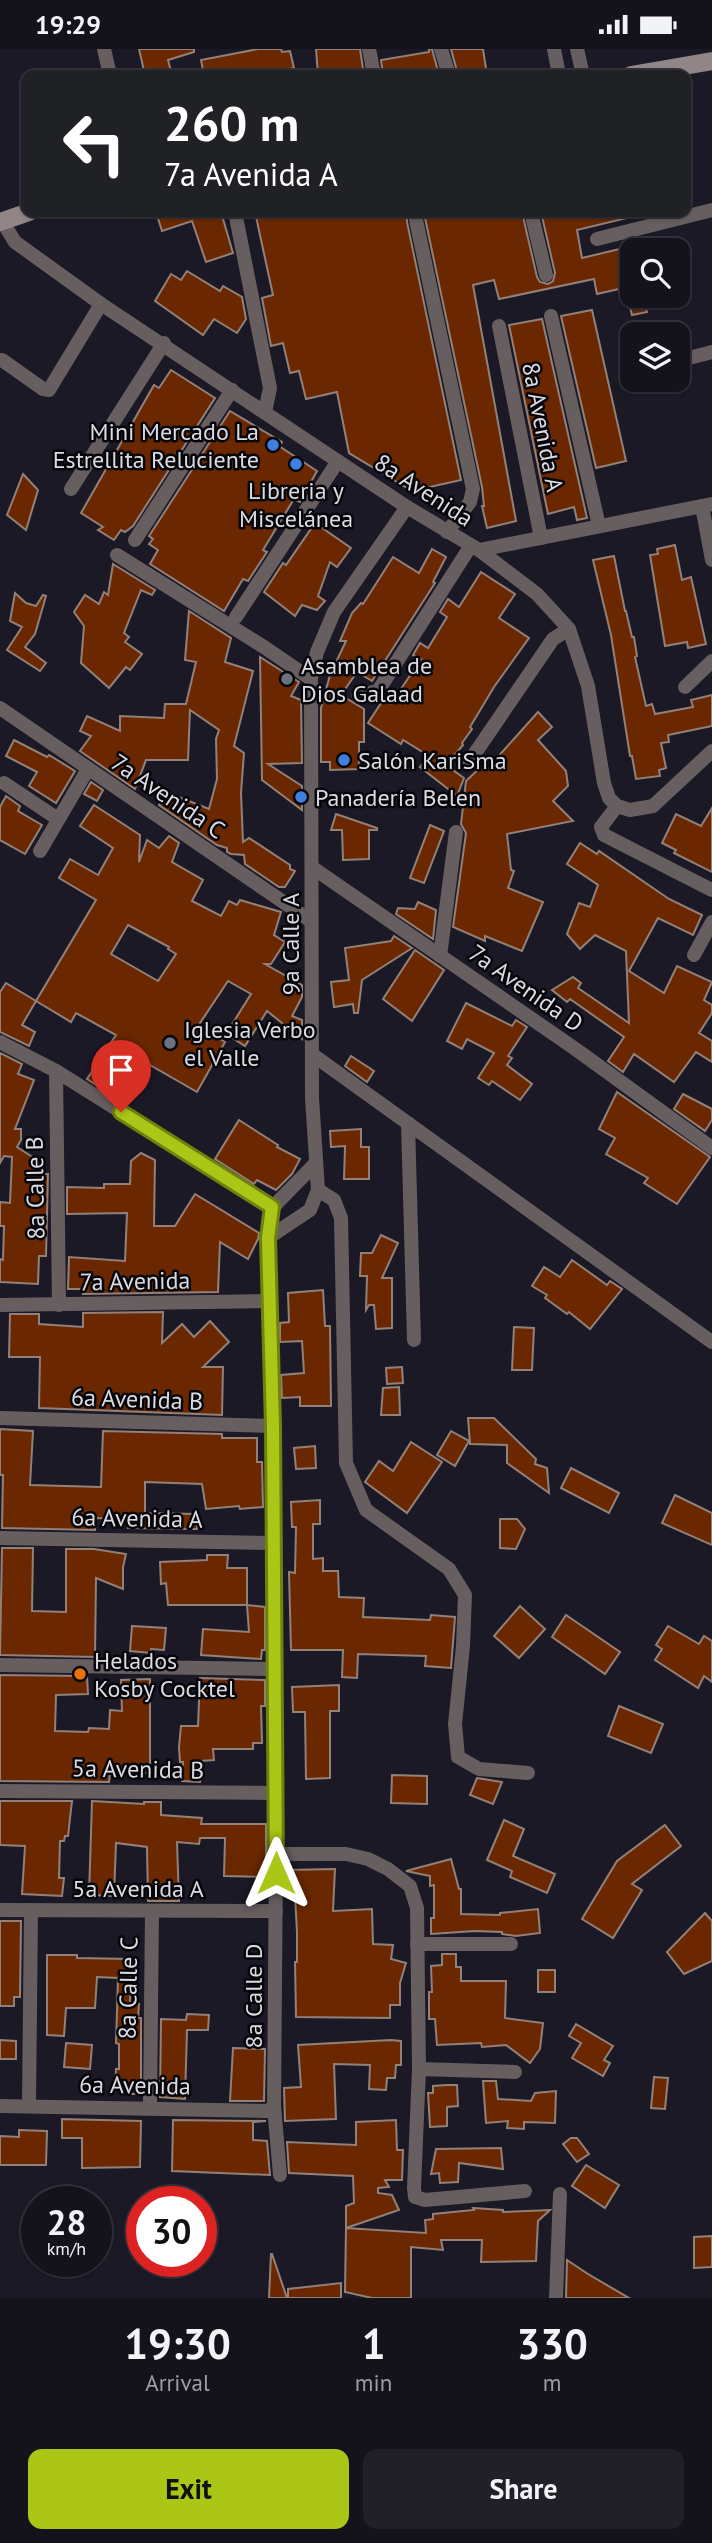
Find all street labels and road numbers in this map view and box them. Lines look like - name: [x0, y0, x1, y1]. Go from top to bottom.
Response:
- street label: 8a Avenida A: [515, 360, 571, 494]
- street label: 8a Avenida: [369, 447, 479, 533]
- street label: 7a Avenida C: [105, 747, 231, 845]
- street label: 9a Calle A: [275, 893, 306, 995]
- street label: 7a Avenida D: [463, 937, 589, 1039]
- street label: 8a Calle B: [19, 1136, 51, 1240]
- street label: 7a Avenida: [79, 1265, 191, 1297]
- street label: 6a Avenida B: [70, 1381, 204, 1417]
- street label: 6a Avenida A: [71, 1501, 203, 1535]
- street label: 5a Avenida B: [72, 1752, 204, 1786]
- street label: 5a Avenida A: [72, 1873, 204, 1904]
- street label: 8a Calle C: [112, 1936, 144, 2040]
- street label: 8a Calle D: [238, 1944, 269, 2048]
- street label: 6a Avenida: [79, 2069, 191, 2101]

